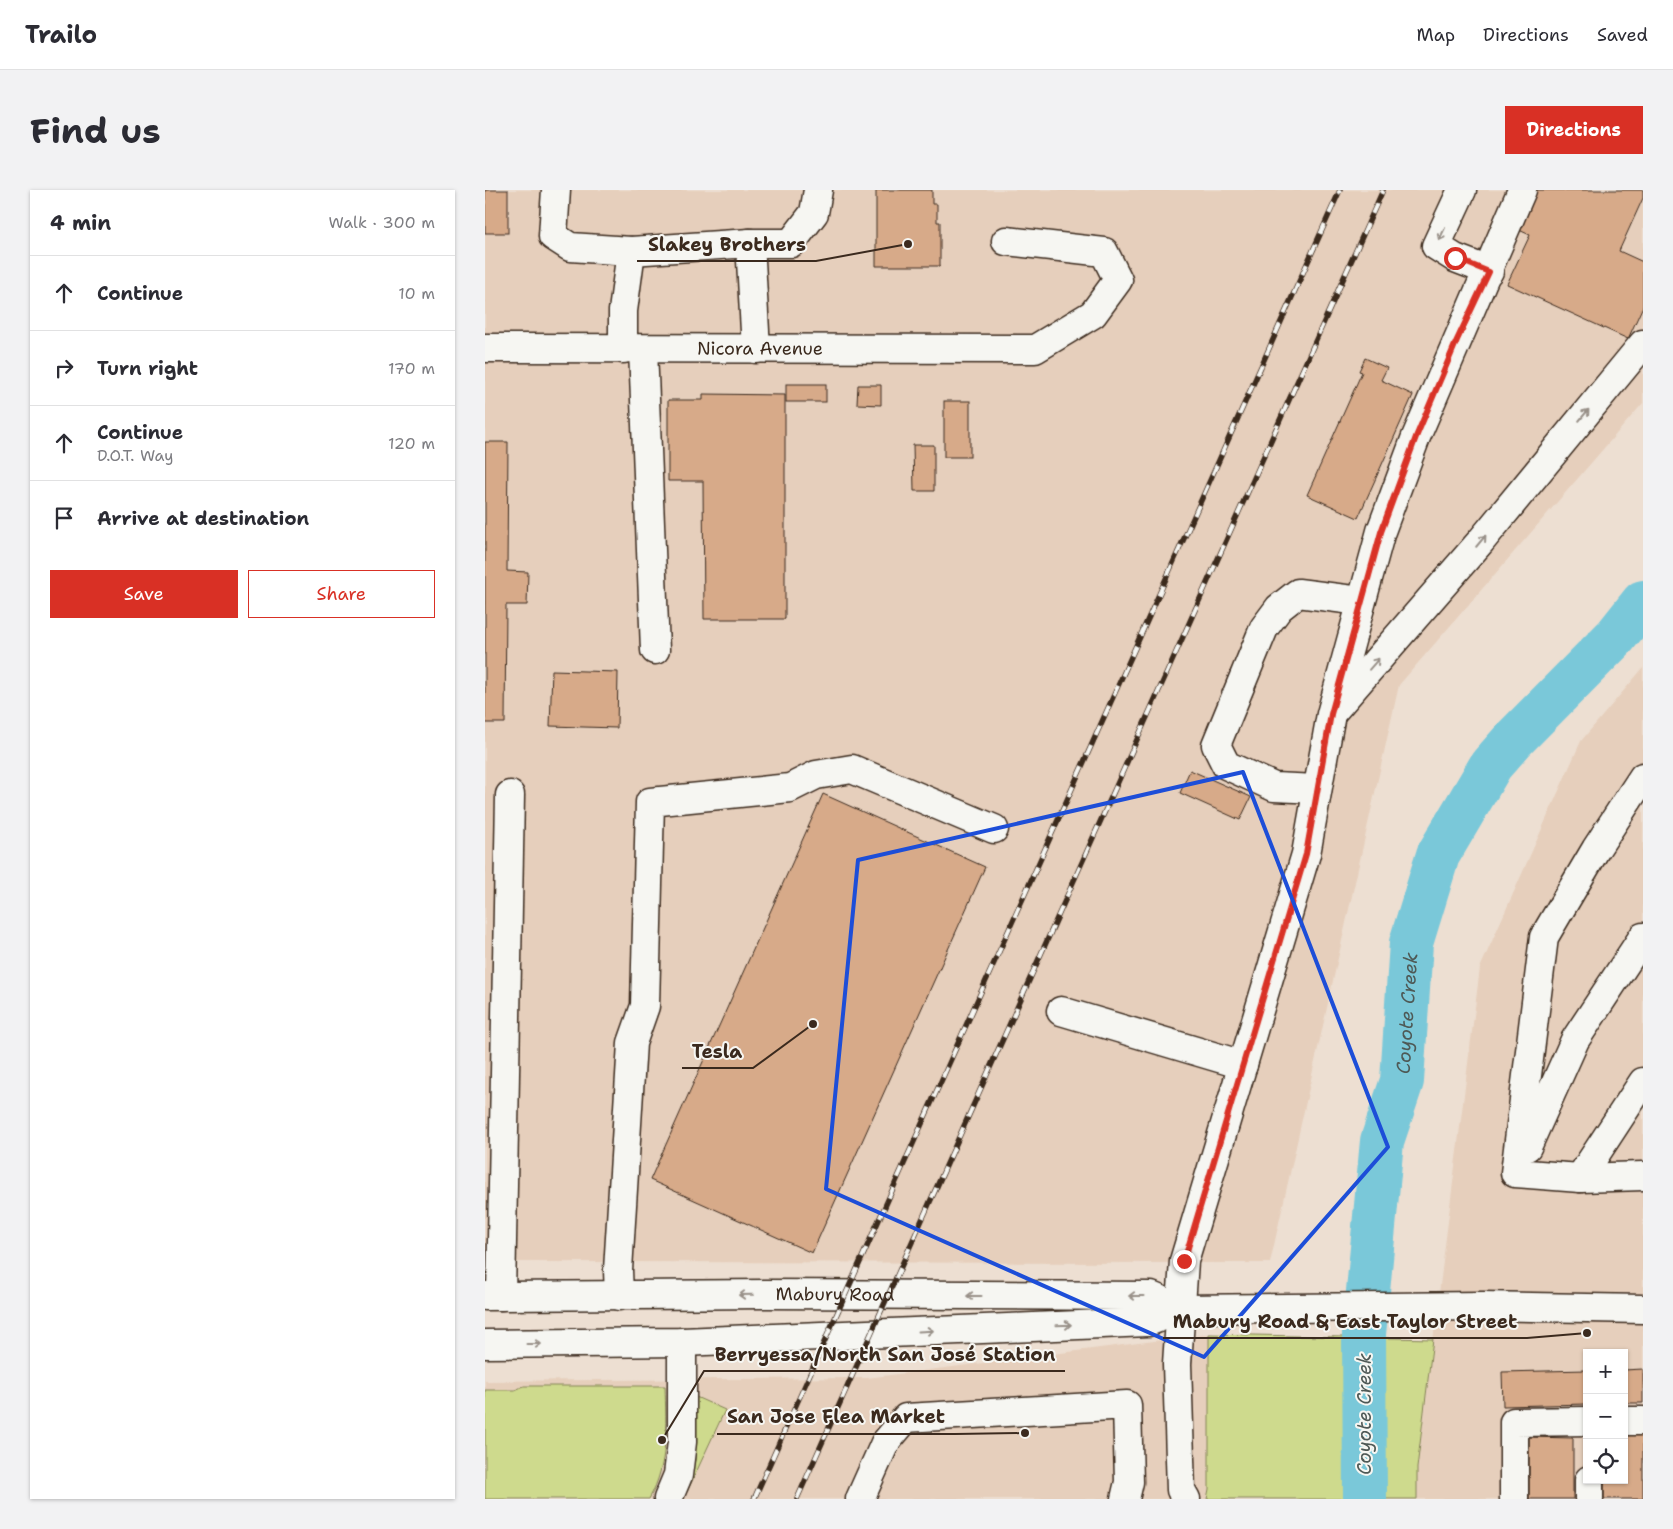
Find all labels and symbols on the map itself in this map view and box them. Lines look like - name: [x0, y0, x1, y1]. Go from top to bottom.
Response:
- one-way arrow: [1437, 226, 1446, 241]
- callout: Slakey Brothers: [637, 227, 816, 261]
- text: Slakey Brothers: [648, 232, 806, 257]
- route start: [1444, 247, 1467, 270]
- street label: Nicora Avenue: [697, 336, 823, 361]
- one-way arrow: [1578, 409, 1589, 422]
- one-way arrow: [1475, 535, 1486, 548]
- one-way arrow: [1369, 657, 1380, 670]
- water label: Coyote Creek: [1390, 952, 1423, 1075]
- callout: Tesla: [682, 1034, 753, 1068]
- text: Tesla: [692, 1039, 742, 1064]
- route end: [1173, 1250, 1196, 1273]
- street label: Mabury Road: [775, 1282, 895, 1307]
- one-way arrow: [739, 1290, 755, 1299]
- one-way arrow: [966, 1291, 982, 1301]
- one-way arrow: [1129, 1291, 1145, 1301]
- callout: Mabury Road & East Taylor Street: [1163, 1304, 1527, 1338]
- text: Mabury Road & East Taylor Street: [1173, 1309, 1517, 1334]
- one-way arrow: [1056, 1321, 1072, 1330]
- one-way arrow: [917, 1326, 933, 1336]
- callout: Berryessa/North San José Station: [704, 1337, 1065, 1371]
- one-way arrow: [525, 1339, 541, 1349]
- text: Berryessa/North San José Station: [715, 1342, 1056, 1367]
- water label: Coyote Creek: [1352, 1353, 1377, 1475]
- callout: San Jose Flea Market: [717, 1400, 955, 1434]
- text: San Jose Flea Market: [727, 1404, 945, 1429]

